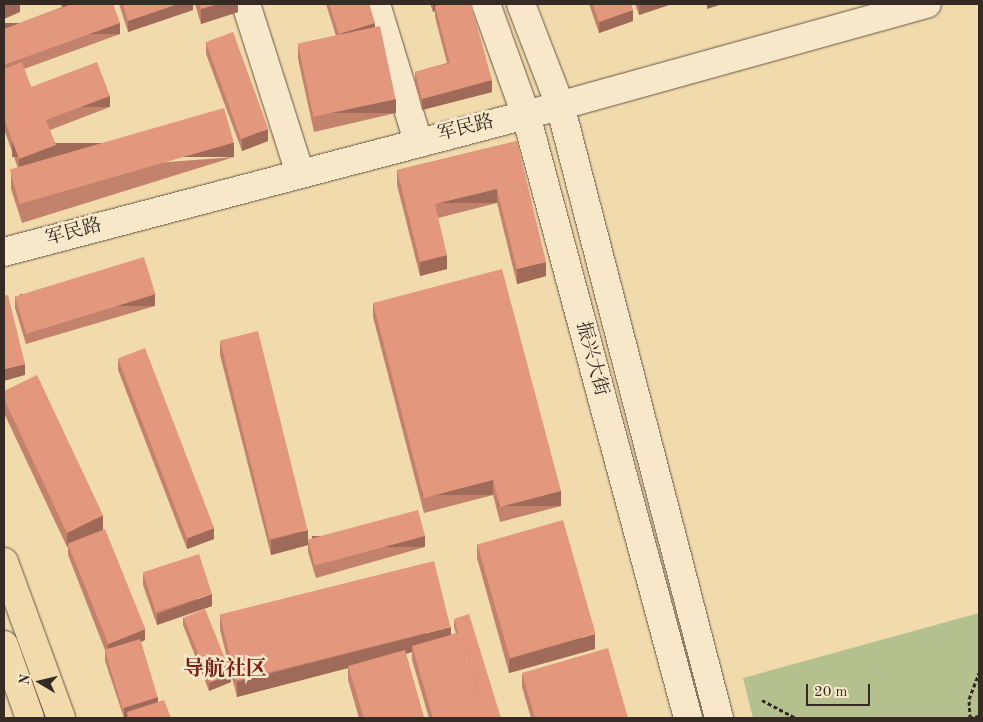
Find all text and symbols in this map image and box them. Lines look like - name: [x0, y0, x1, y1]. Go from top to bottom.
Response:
- street label: 军民路: [436, 111, 496, 147]
- street label: 军民路: [44, 215, 104, 251]
- street label: 振兴大街: [570, 319, 612, 399]
- north arrow: [15, 657, 65, 707]
- district label: 导航社区: [183, 657, 267, 683]
- text: N: [17, 673, 33, 686]
- scale bar: [808, 674, 872, 706]
- text: 20 m: [814, 685, 848, 700]

